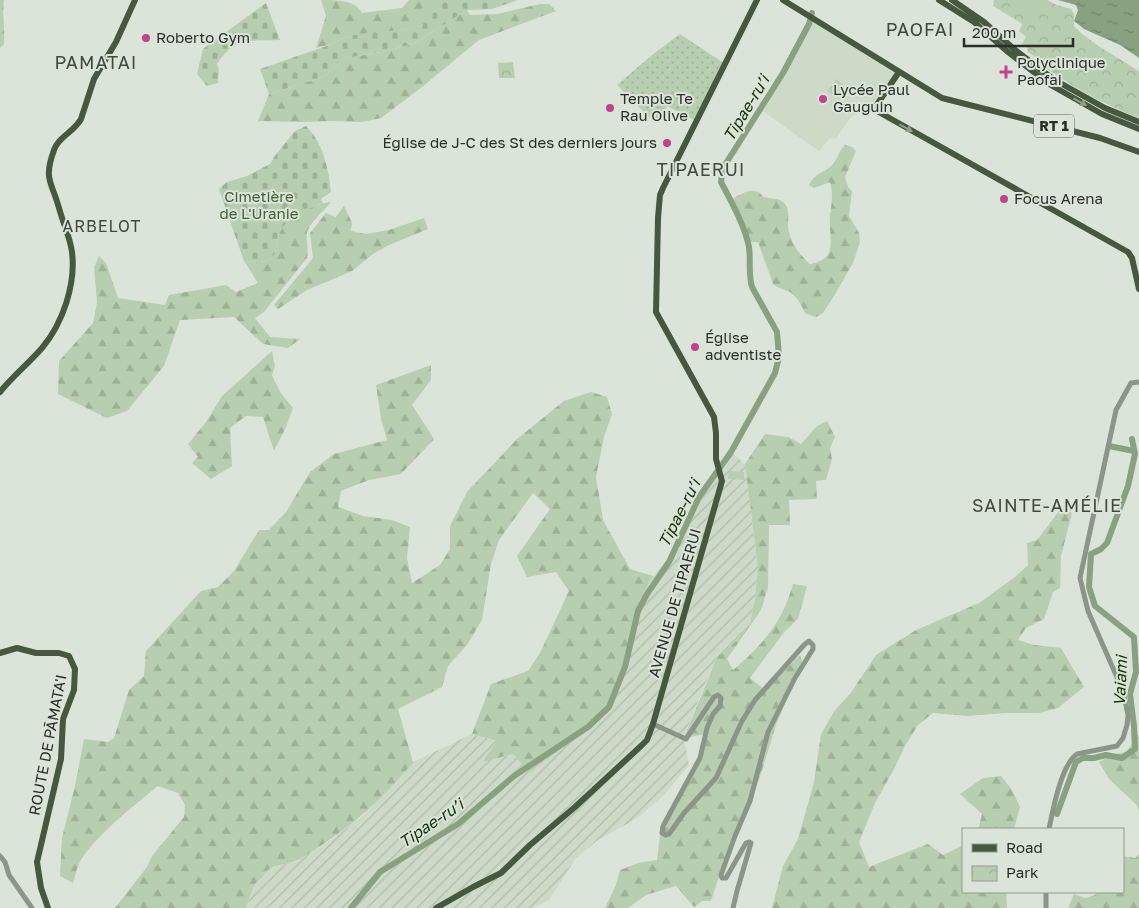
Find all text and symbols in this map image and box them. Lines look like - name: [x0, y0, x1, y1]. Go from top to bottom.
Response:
- scale bar: [964, 15, 1073, 47]
- district label: PAOFAI: [886, 18, 954, 40]
- text: 200 m: [972, 23, 1016, 41]
- place label: Roberto Gym: [156, 28, 250, 46]
- marker: Roberto Gym: [140, 32, 152, 44]
- district label: PAMATAI: [55, 51, 137, 73]
- place label: Polyclinique Paofai: [1017, 53, 1106, 88]
- marker: Polyclinique Paofai: [999, 65, 1013, 79]
- water label: Tipae-ru’i: [719, 70, 774, 145]
- place label: Lycée Paul Gauguin: [833, 80, 910, 115]
- place label: Temple Te Rau Olive: [620, 89, 693, 124]
- marker: Lycée Paul Gauguin: [817, 93, 829, 105]
- one-way arrow: [1073, 98, 1087, 106]
- marker: Temple Te Rau Olive: [604, 102, 616, 114]
- road number: RT 1: [1034, 114, 1074, 138]
- one-way arrow: [898, 124, 913, 132]
- place label: Église de J-C des St des derniers jours: [382, 133, 657, 151]
- marker: Église de J-C des St des derniers jours: [661, 137, 673, 149]
- district label: TIPAERUI: [656, 158, 746, 180]
- park label: Cimetière de L'Uranie: [219, 187, 299, 222]
- place label: Focus Arena: [1014, 189, 1103, 207]
- marker: Focus Arena: [998, 193, 1010, 205]
- district label: ARBELOT: [62, 216, 142, 236]
- place label: Église adventiste: [705, 328, 782, 363]
- marker: Église adventiste: [689, 341, 701, 353]
- water label: Tipae-ru’i: [653, 474, 705, 550]
- district label: SAINTE-AMÉLIE: [972, 494, 1122, 516]
- street label: AVENUE DE TIPAERUI: [644, 526, 704, 679]
- water label: Vaiami: [1109, 654, 1131, 707]
- street label: ROUTE DE PĀMATA'I: [25, 673, 70, 817]
- water label: Tipae-ru’i: [395, 793, 468, 852]
- legend: [962, 828, 1124, 893]
- text: Road: [1006, 838, 1043, 856]
- text: Park: [1006, 863, 1039, 881]

